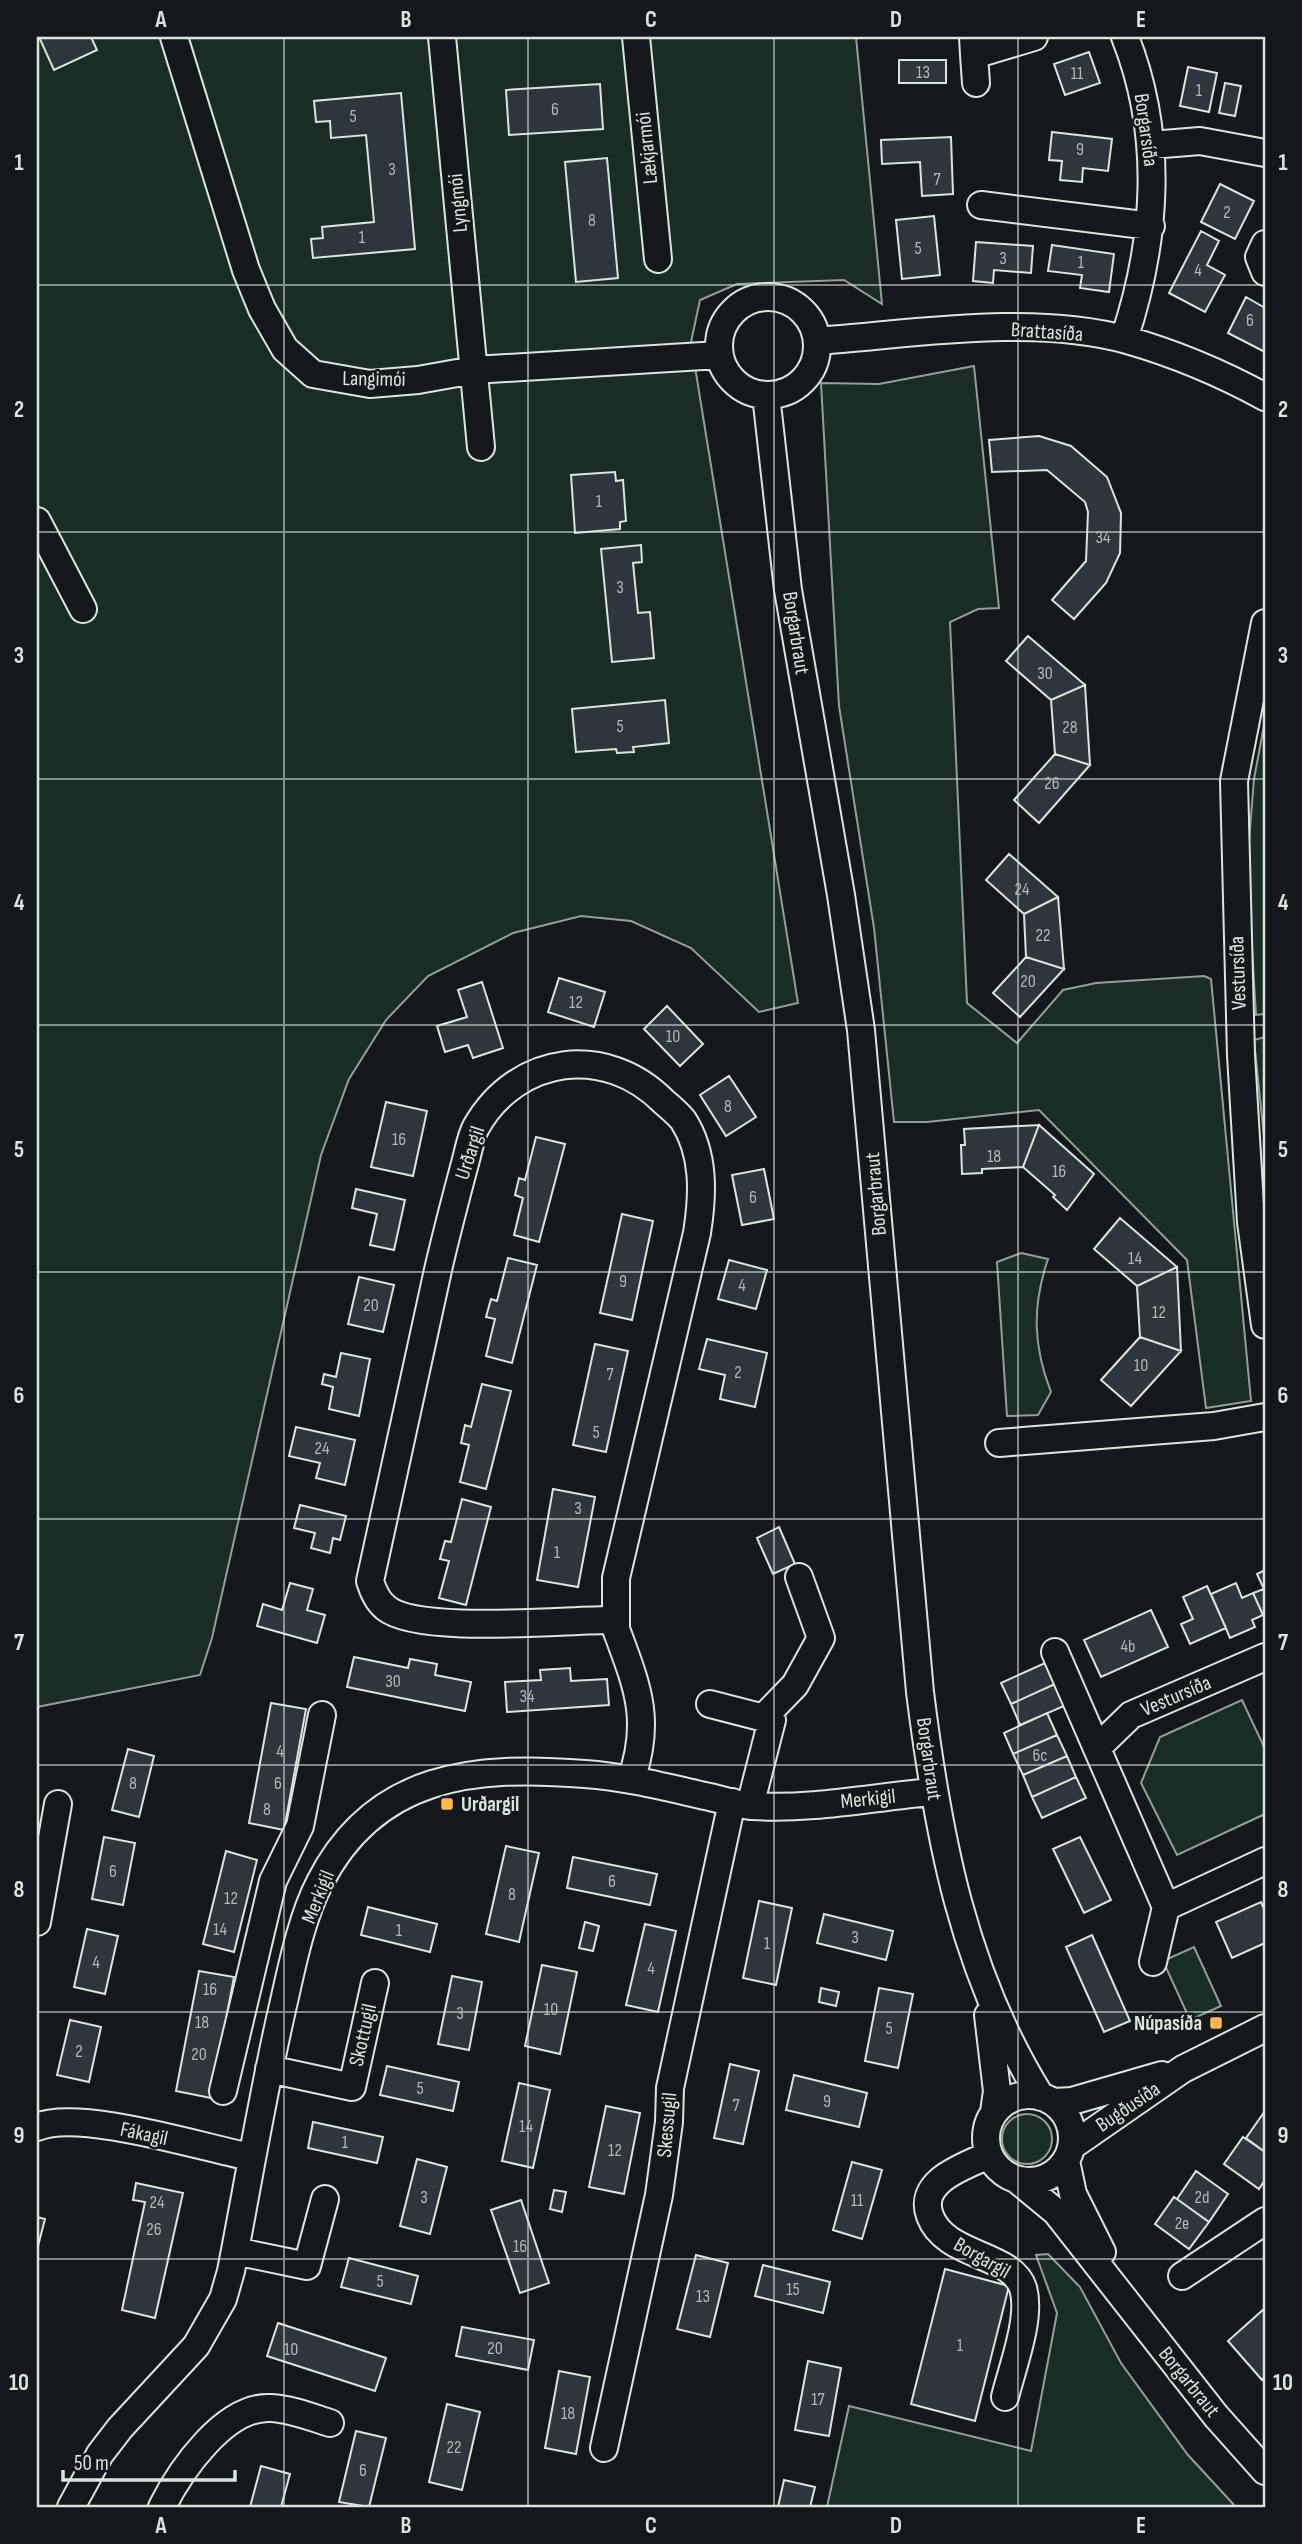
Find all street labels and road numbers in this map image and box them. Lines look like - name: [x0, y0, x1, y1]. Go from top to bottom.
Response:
- street label: Borgarsíða: [1128, 92, 1164, 168]
- street label: Lækjarmói: [631, 111, 663, 185]
- street label: Lyngmói: [443, 173, 473, 233]
- street label: Brattasíða: [1010, 317, 1084, 347]
- street label: Langimói: [342, 366, 406, 392]
- street label: Borgarbraut: [777, 590, 815, 676]
- street label: Vestursíða: [1224, 936, 1252, 1010]
- street label: Urðargil: [450, 1123, 490, 1183]
- street label: Borgarbraut: [860, 1151, 892, 1237]
- street label: Vestursíða: [1137, 1670, 1215, 1722]
- street label: Borgarbraut: [911, 1716, 947, 1802]
- street label: Merkigil: [839, 1784, 897, 1814]
- street label: Merkigil: [296, 1867, 340, 1927]
- street label: Skottugil: [344, 2001, 382, 2069]
- street label: Bugðusíða: [1091, 2076, 1165, 2138]
- street label: Skessugil: [652, 2092, 682, 2158]
- street label: Fákagil: [118, 2117, 170, 2151]
- street label: Borgargil: [949, 2232, 1015, 2284]
- street label: Borgarbraut: [1153, 2342, 1225, 2422]

